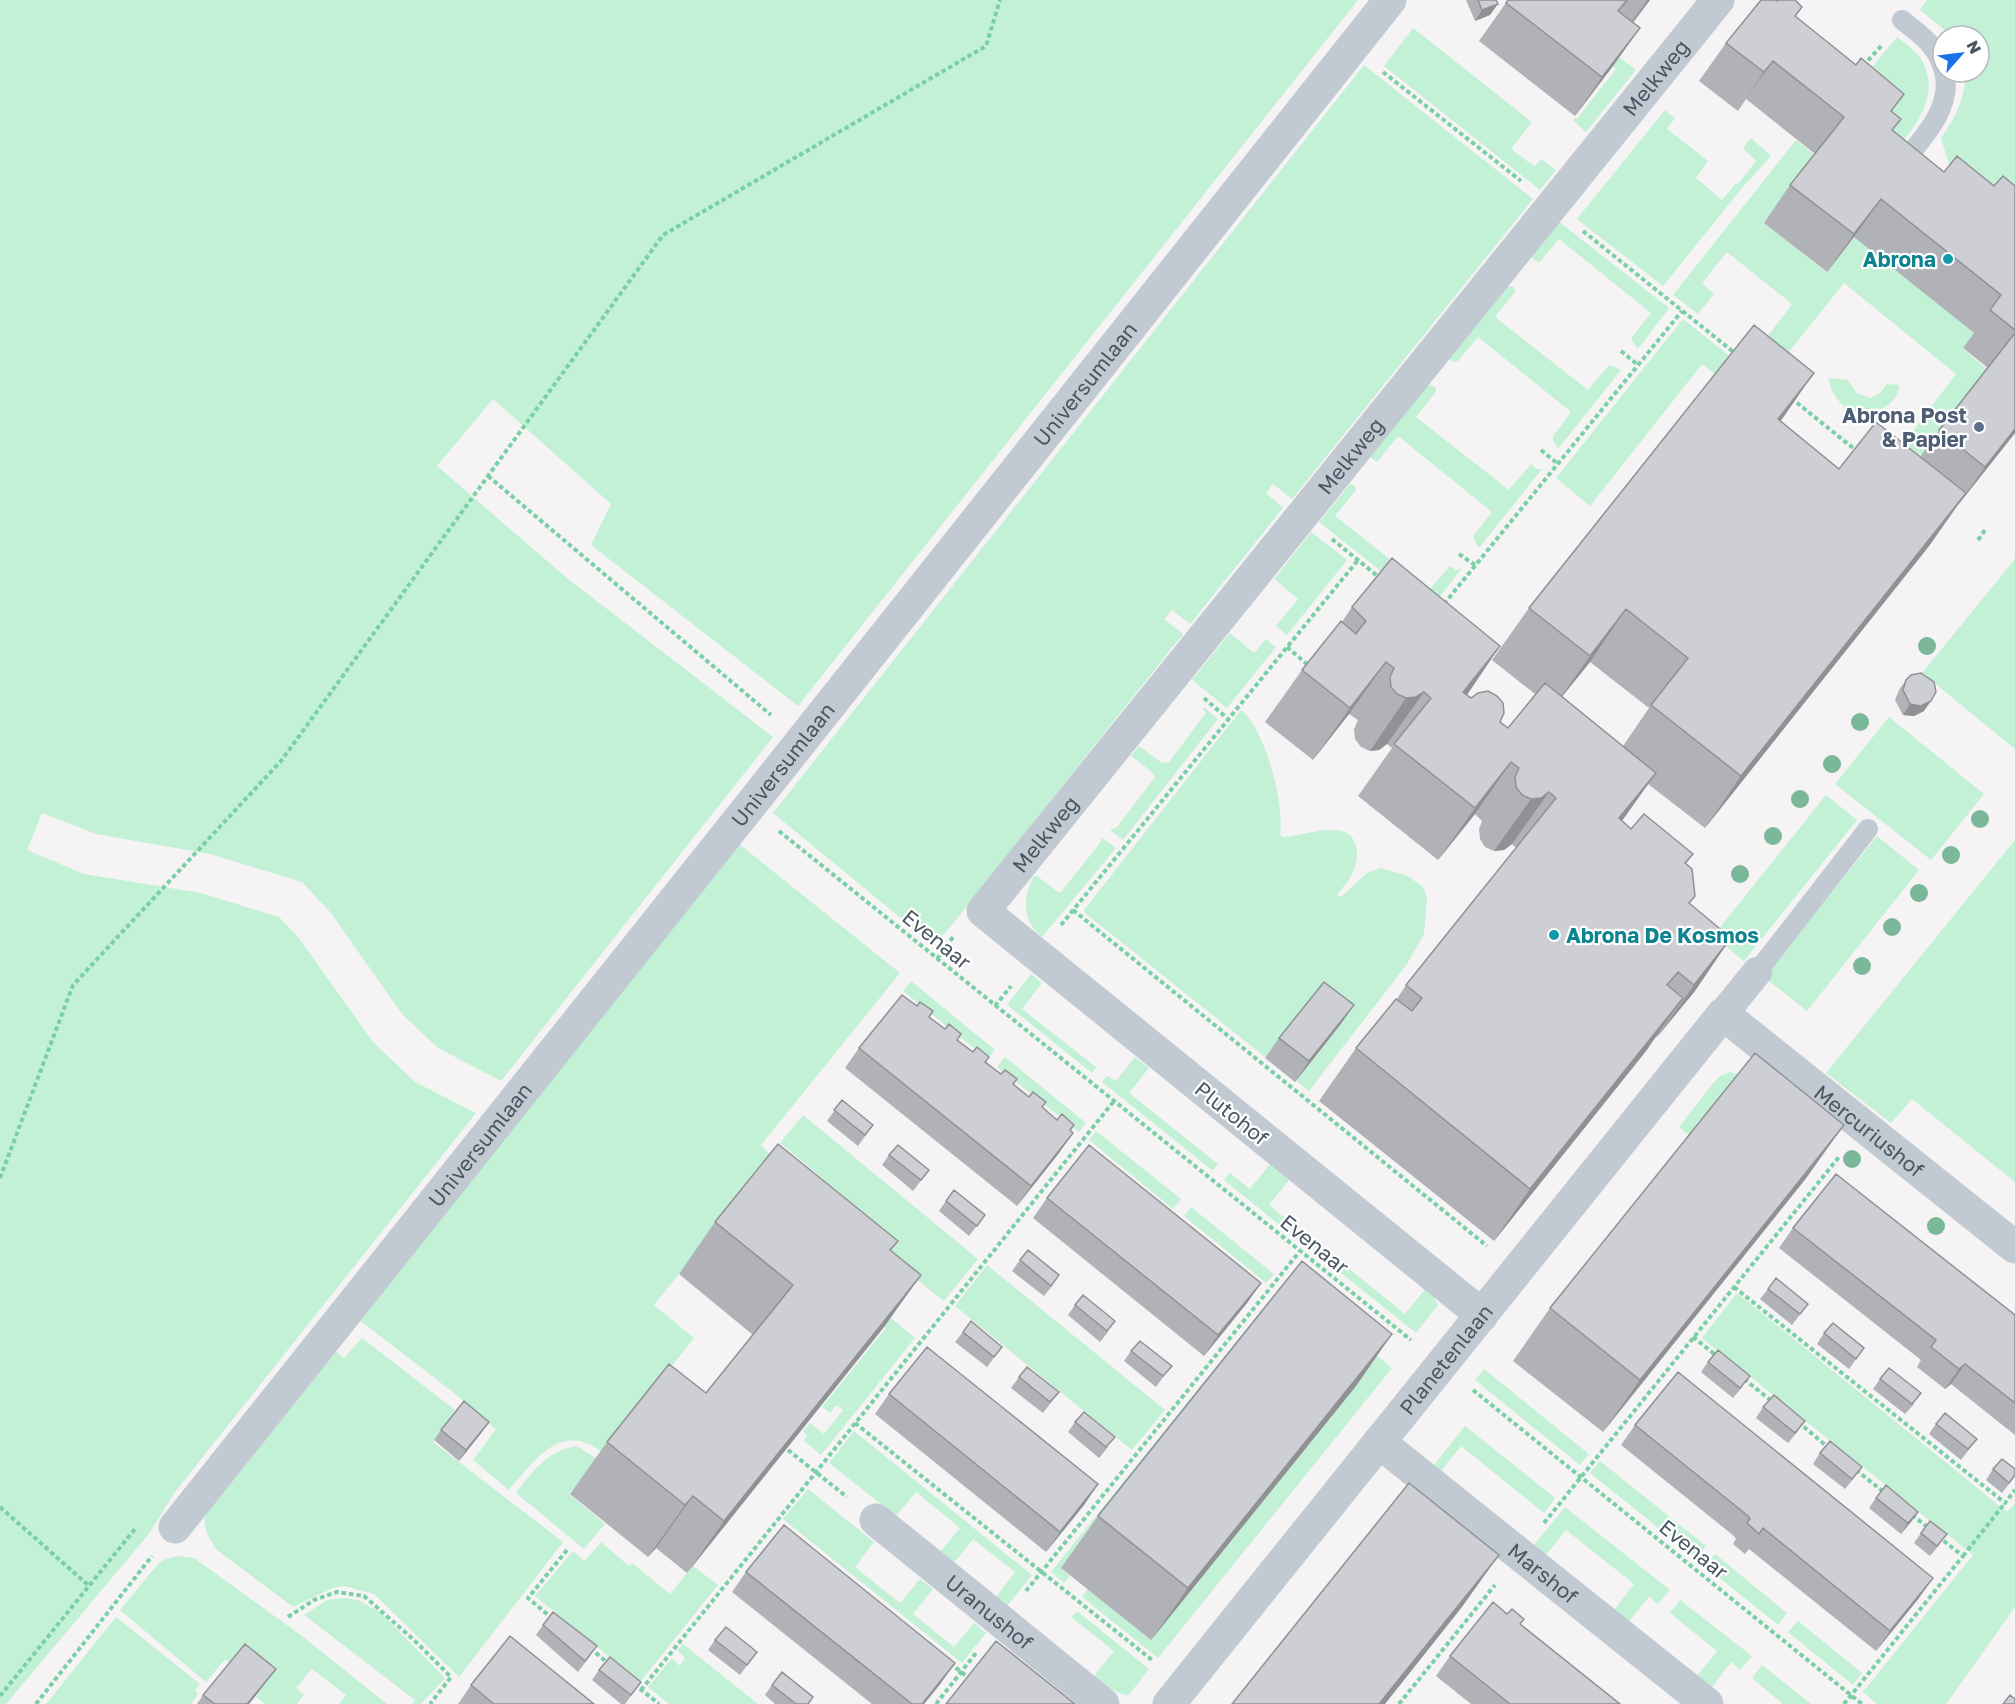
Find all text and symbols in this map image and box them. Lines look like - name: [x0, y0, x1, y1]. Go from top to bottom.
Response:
- north arrow: [1931, 24, 1991, 84]
- street label: Melkweg: [1617, 34, 1694, 121]
- text: N: [1963, 37, 1986, 57]
- place label: Abrona: [1863, 246, 1936, 272]
- marker: Abrona: [1941, 252, 1955, 266]
- street label: Universumlaan: [1028, 317, 1142, 451]
- place label: Abrona Post & Papier: [1842, 402, 1967, 452]
- street label: Melkweg: [1312, 412, 1389, 499]
- marker: Abrona Post & Papier: [1972, 420, 1986, 434]
- street label: Universumlaan: [725, 697, 840, 832]
- street label: Melkweg: [1006, 790, 1084, 878]
- street label: Evenaar: [897, 903, 977, 975]
- place label: Abrona De Kosmos: [1566, 922, 1759, 948]
- marker: Abrona De Kosmos: [1547, 928, 1561, 942]
- street label: Plutohof: [1190, 1075, 1274, 1151]
- street label: Universumlaan: [422, 1077, 537, 1212]
- street label: Mercuriushof: [1809, 1079, 1930, 1183]
- street label: Evenaar: [1275, 1208, 1355, 1280]
- street label: Planetenlaan: [1394, 1299, 1498, 1420]
- street label: Evenaar: [1654, 1513, 1734, 1585]
- street label: Marshof: [1503, 1537, 1584, 1609]
- street label: Uranushof: [940, 1569, 1039, 1655]

